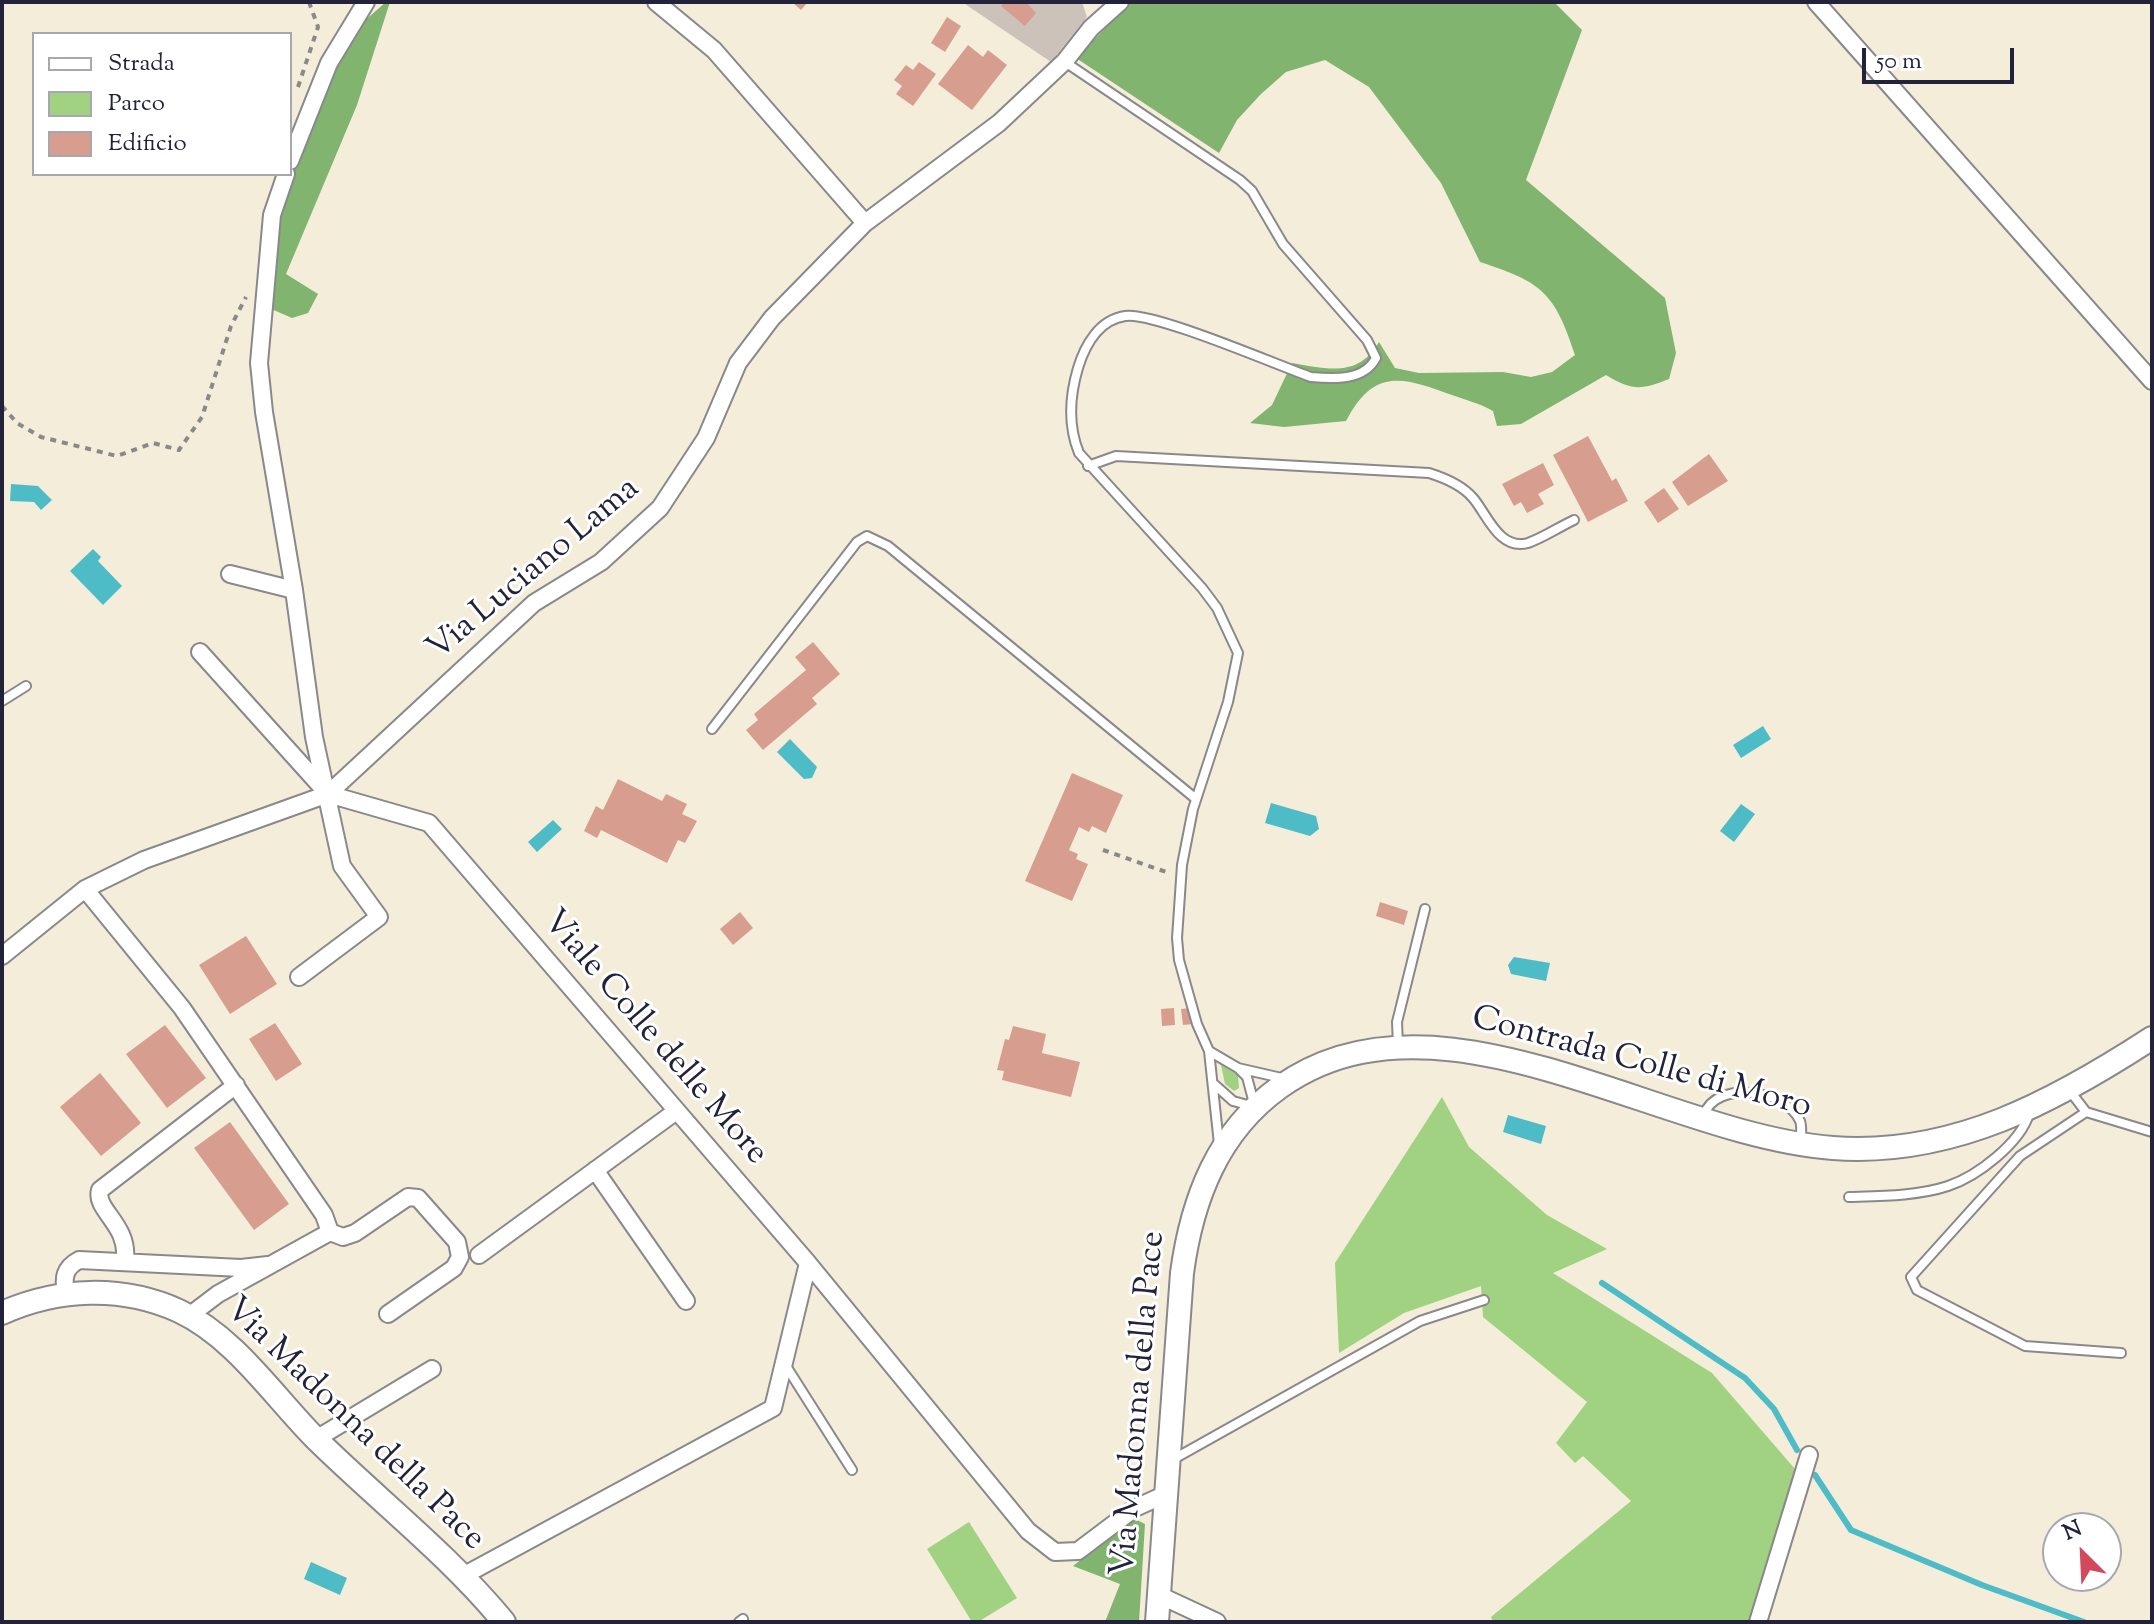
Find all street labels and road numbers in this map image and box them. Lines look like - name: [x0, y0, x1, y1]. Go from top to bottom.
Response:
- street label: Via Luciano Lama: [421, 470, 649, 672]
- street label: Viale Colle delle More: [531, 903, 775, 1175]
- street label: Contrada Colle di Moro: [1467, 1000, 1815, 1130]
- street label: Via Madonna della Pace: [1106, 1230, 1176, 1578]
- street label: Via Madonna della Pace: [214, 1291, 492, 1561]

